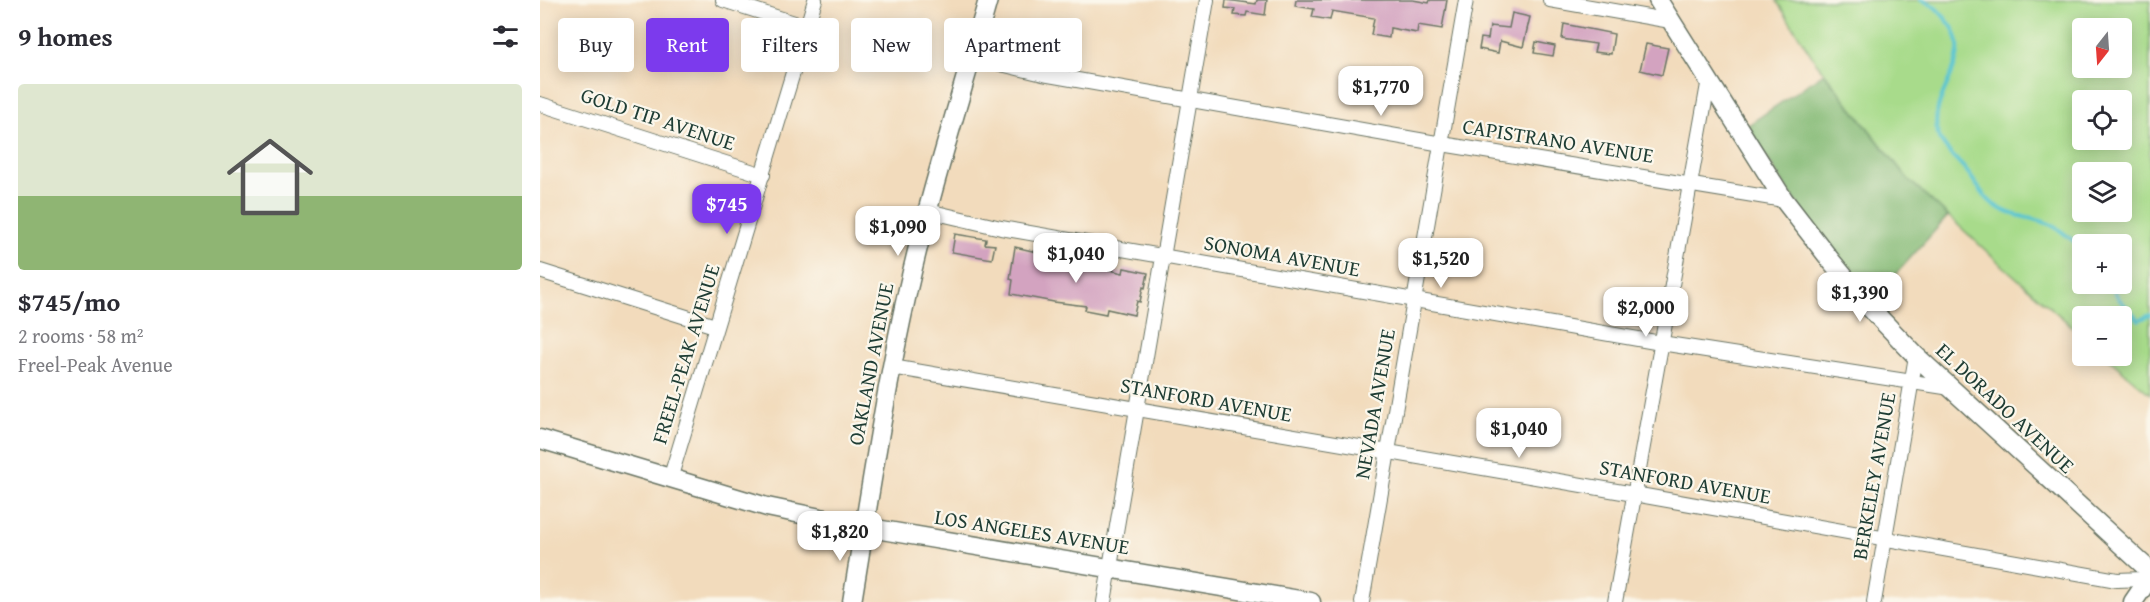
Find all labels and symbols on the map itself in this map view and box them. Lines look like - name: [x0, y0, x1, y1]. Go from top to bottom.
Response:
- north arrow: [2072, 18, 2132, 78]
- pin: $1,770: [1332, 66, 1430, 117]
- street label: GOLD TIP AVENUE: [577, 79, 740, 158]
- street label: CAPISTRANO AVENUE: [1460, 110, 1656, 171]
- pin: $745: [691, 184, 763, 235]
- pin: $1,090: [849, 206, 947, 257]
- street label: SONOMA AVENUE: [1202, 227, 1363, 285]
- pin: $1,040: [1027, 233, 1125, 284]
- pin: $1,520: [1392, 238, 1490, 289]
- street label: FREEL-PEAK AVENUE: [643, 260, 728, 448]
- pin: $1,390: [1811, 272, 1909, 323]
- street label: OAKLAND AVENUE: [840, 280, 902, 448]
- pin: $2,000: [1597, 287, 1695, 338]
- street label: NEVADA AVENUE: [1346, 326, 1403, 481]
- street label: EL DORADO AVENUE: [1929, 335, 2082, 480]
- street label: STANFORD AVENUE: [1118, 369, 1295, 430]
- street label: BERKELEY AVENUE: [1844, 389, 1904, 562]
- pin: $1,040: [1470, 408, 1568, 459]
- street label: STANFORD AVENUE: [1597, 451, 1774, 512]
- street label: LOS ANGELES AVENUE: [932, 501, 1132, 562]
- pin: $1,820: [791, 511, 889, 562]

